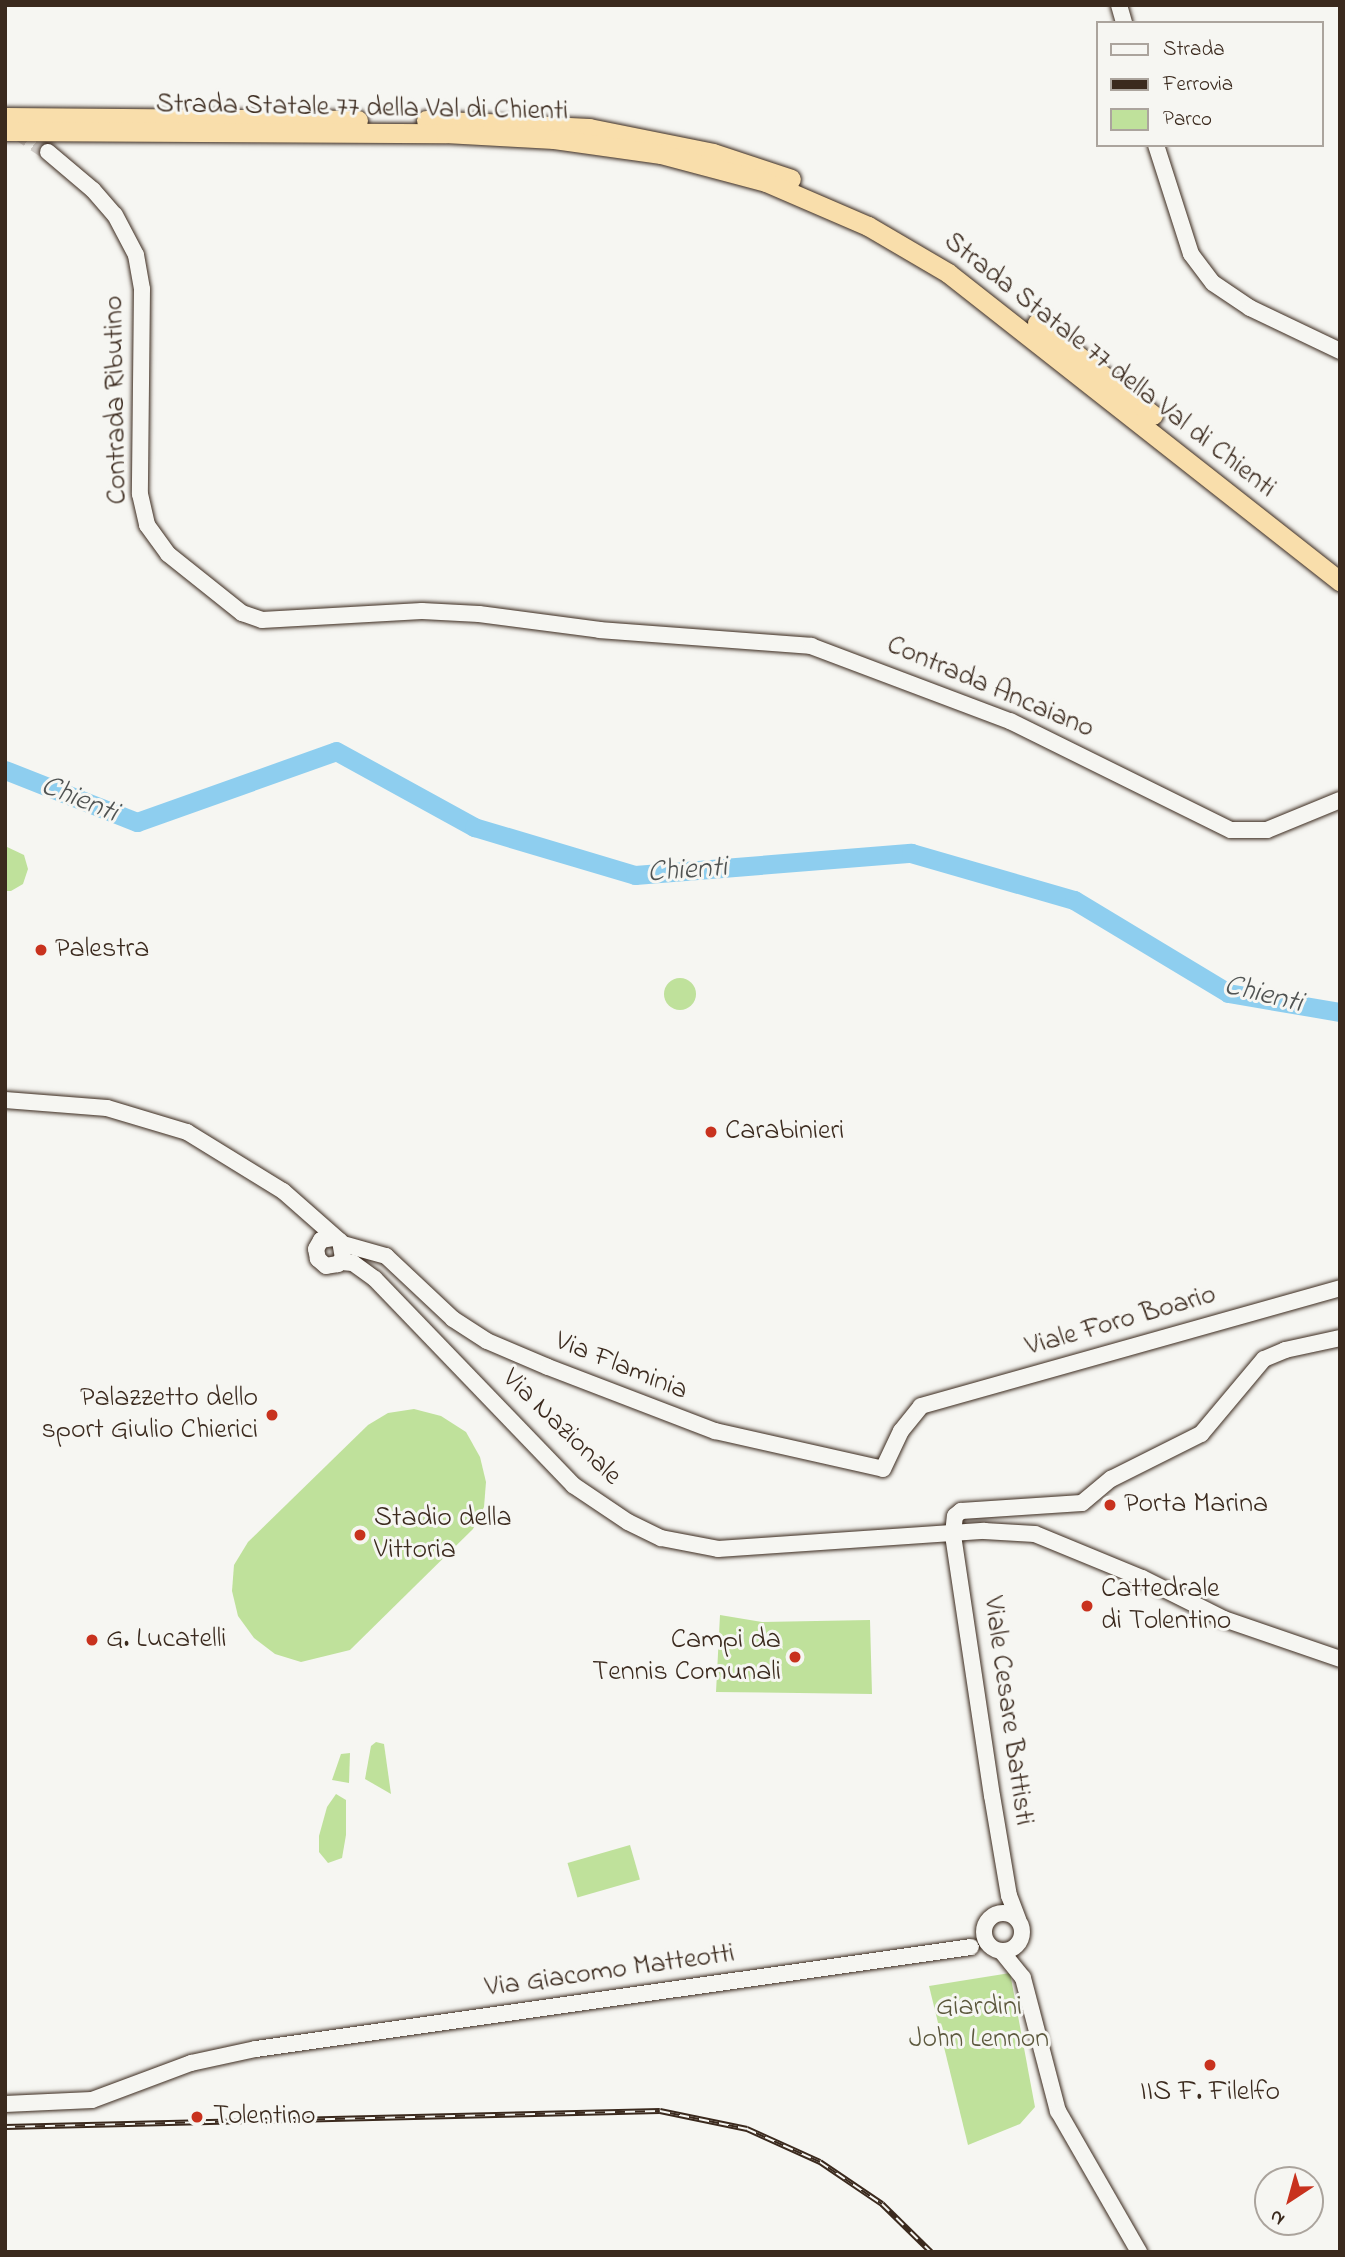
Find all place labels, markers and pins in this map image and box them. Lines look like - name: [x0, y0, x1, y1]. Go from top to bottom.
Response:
- place label: Palestra: [55, 933, 149, 967]
- marker: Palestra: [33, 942, 49, 958]
- place label: Carabinieri: [725, 1115, 844, 1149]
- marker: Carabinieri: [703, 1124, 719, 1140]
- place label: Palazzetto dello sport Giulio Chierici: [42, 1382, 258, 1448]
- marker: Palazzetto dello sport Giulio Chierici: [264, 1407, 280, 1423]
- place label: Porta Marina: [1124, 1488, 1268, 1522]
- marker: Porta Marina: [1102, 1497, 1118, 1513]
- place label: Stadio della Vittoria: [374, 1502, 512, 1568]
- marker: Stadio della Vittoria: [352, 1527, 368, 1543]
- place label: Cattedrale di Tolentino: [1101, 1573, 1231, 1639]
- marker: Cattedrale di Tolentino: [1079, 1598, 1095, 1614]
- place label: G. Lucatelli: [106, 1623, 227, 1657]
- place label: Campi da Tennis Comunali: [592, 1624, 781, 1690]
- marker: G. Lucatelli: [84, 1632, 100, 1648]
- marker: Campi da Tennis Comunali: [787, 1649, 803, 1665]
- marker: IIS F. Filelfo: [1202, 2057, 1218, 2073]
- place label: IIS F. Filelfo: [1140, 2076, 1280, 2110]
- place label: Tolentino: [213, 2100, 316, 2134]
- marker: Tolentino: [187, 2107, 207, 2127]

